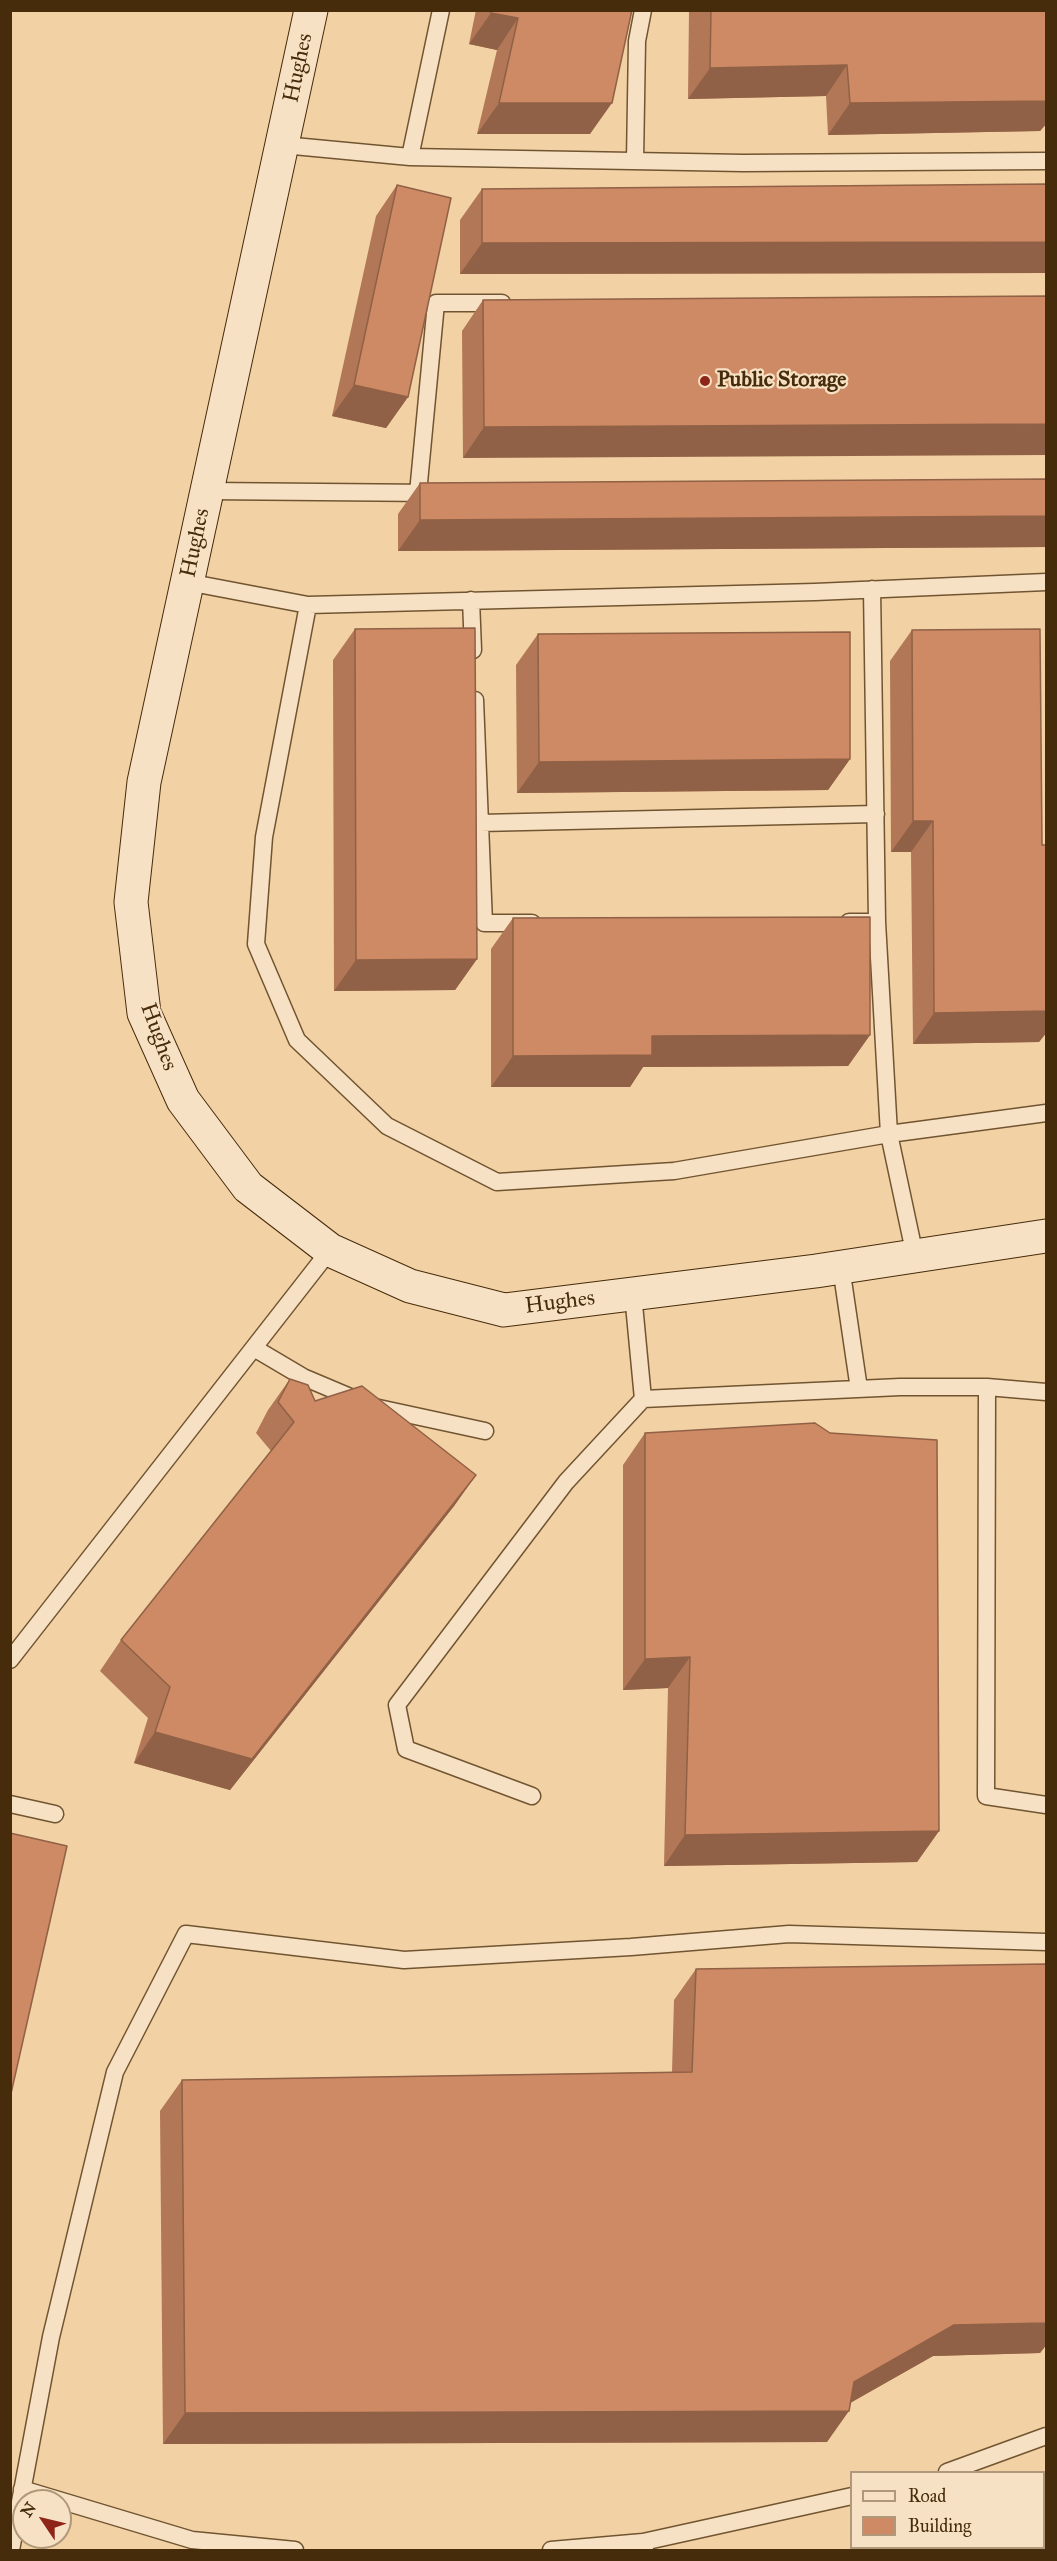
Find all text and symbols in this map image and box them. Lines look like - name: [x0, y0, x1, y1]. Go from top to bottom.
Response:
- street label: Hughes: [279, 31, 319, 105]
- place label: Public Storage: [717, 368, 846, 394]
- marker: Public Storage: [698, 374, 712, 388]
- street label: Hughes: [176, 506, 216, 580]
- street label: Hughes: [134, 1000, 182, 1074]
- street label: Hughes: [524, 1286, 596, 1320]
- legend: [850, 2471, 1045, 2549]
- text: Road: [908, 2485, 946, 2507]
- north arrow: [12, 2489, 72, 2549]
- text: N: [17, 2499, 40, 2521]
- text: Building: [908, 2515, 971, 2537]

